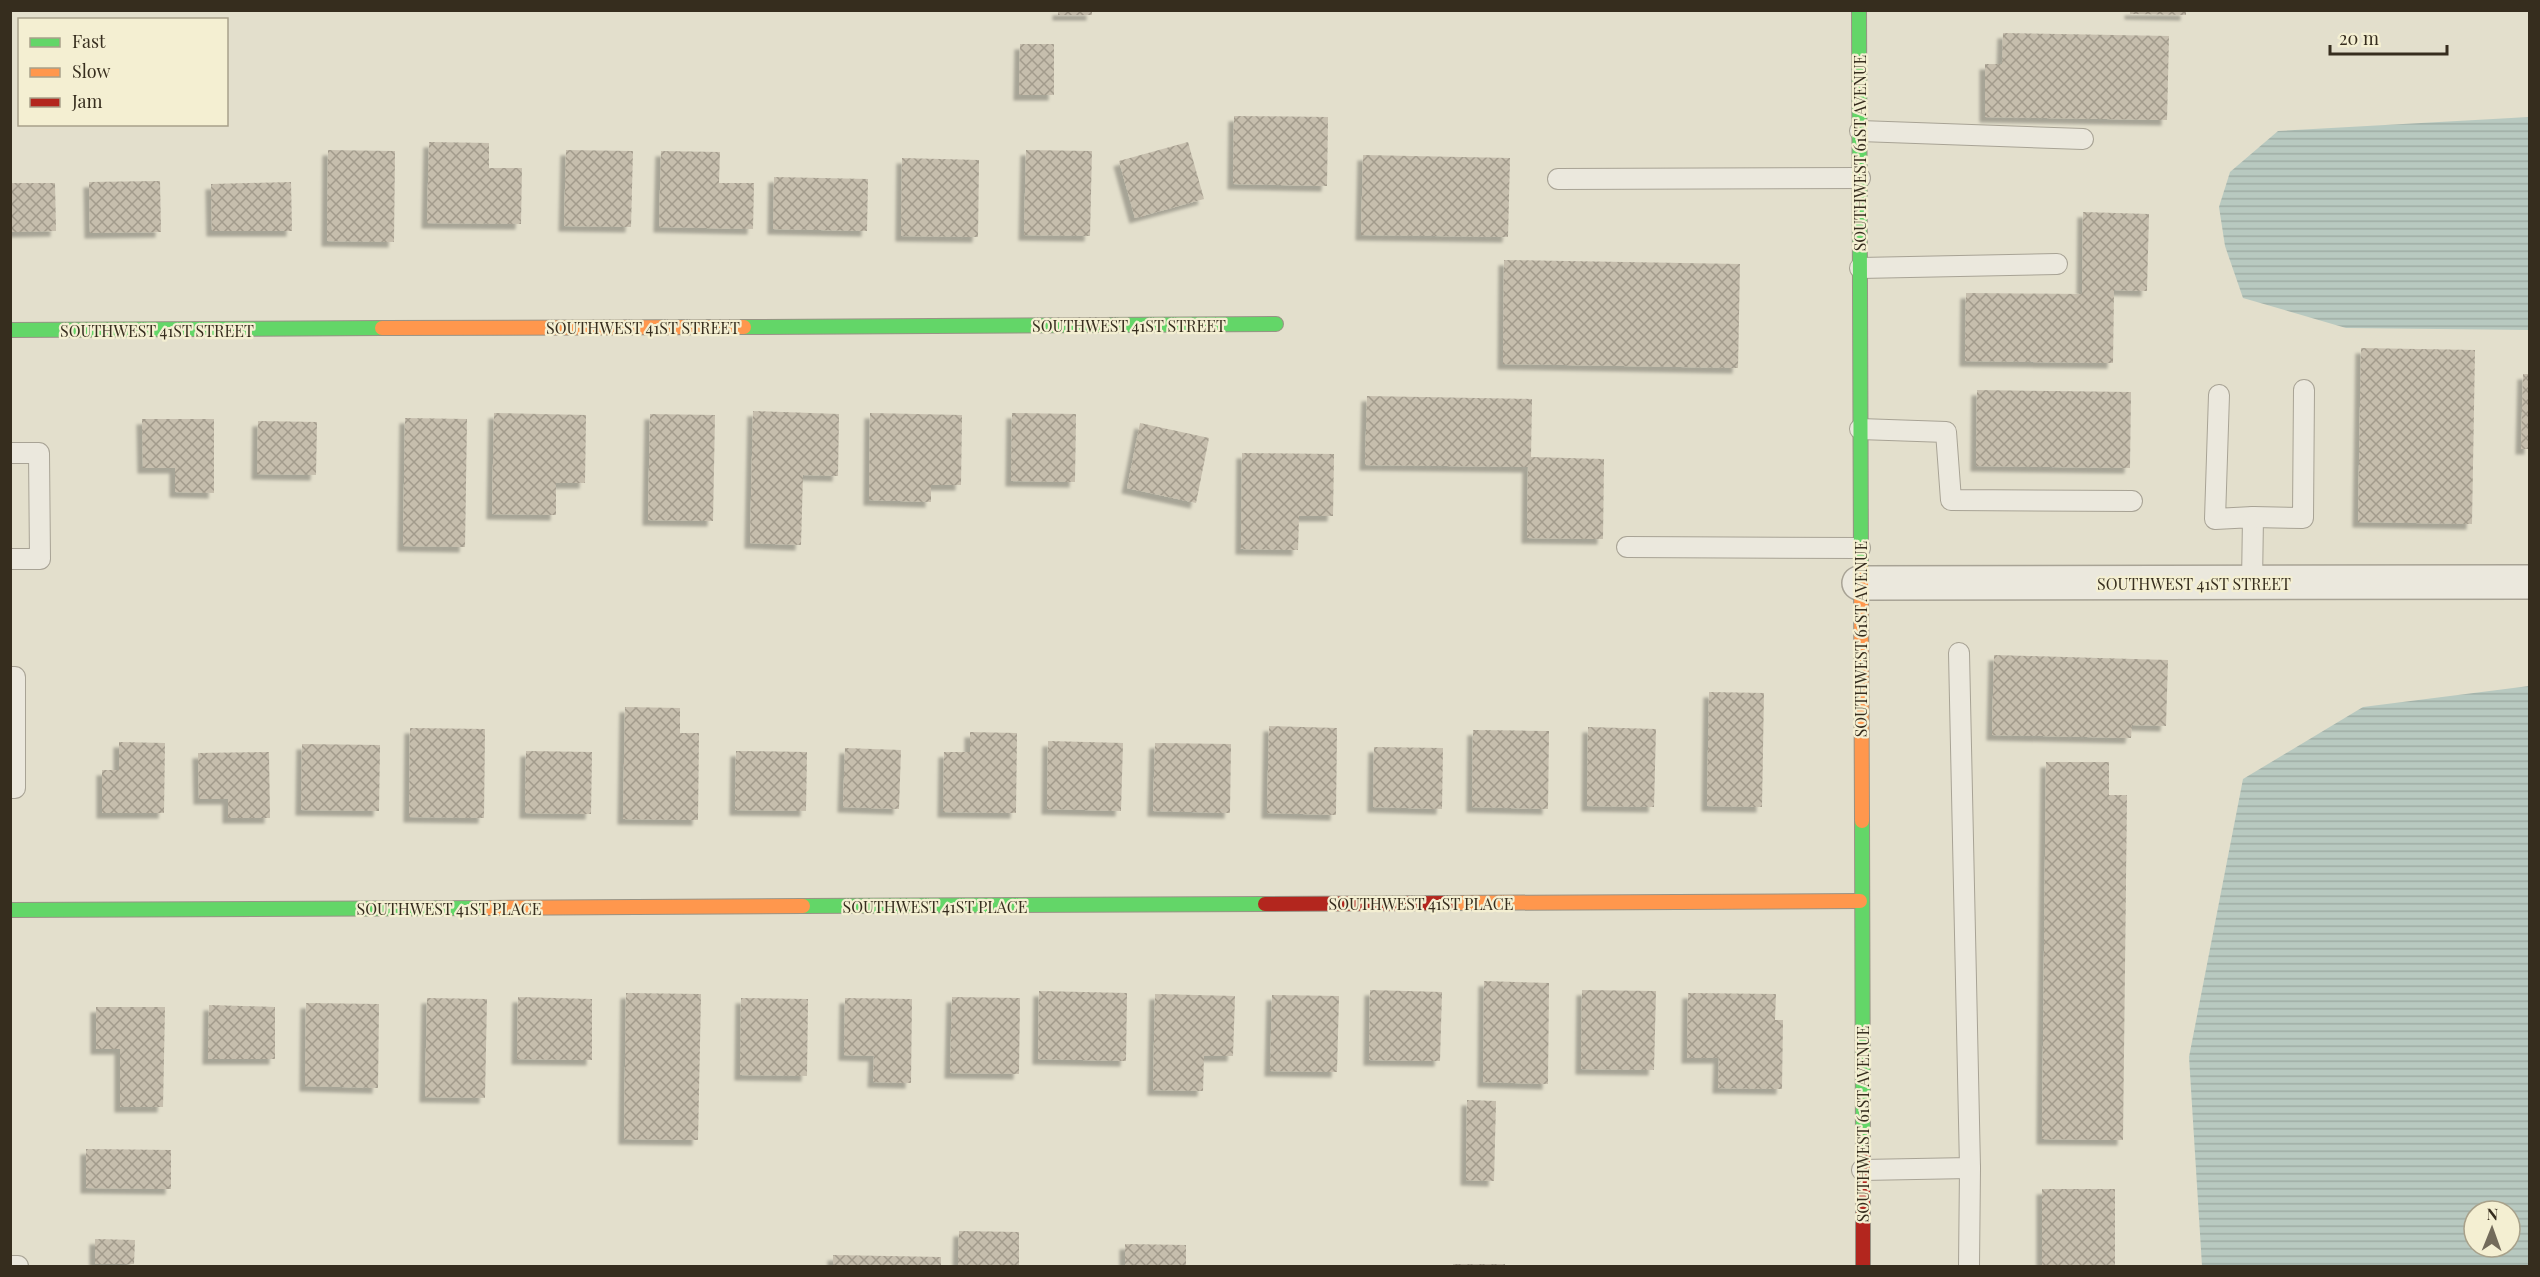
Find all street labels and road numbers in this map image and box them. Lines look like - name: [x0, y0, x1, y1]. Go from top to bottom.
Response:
- street label: SOUTHWEST 61ST AVENUE: [1849, 55, 1870, 251]
- street label: SOUTHWEST 41ST STREET: [1032, 315, 1226, 336]
- street label: SOUTHWEST 41ST STREET: [546, 317, 740, 338]
- street label: SOUTHWEST 41ST STREET: [60, 320, 254, 341]
- street label: SOUTHWEST 61ST AVENUE: [1850, 541, 1871, 737]
- street label: SOUTHWEST 41ST STREET: [2097, 573, 2291, 594]
- street label: SOUTHWEST 41ST PLACE: [1329, 893, 1513, 914]
- street label: SOUTHWEST 41ST PLACE: [843, 896, 1027, 917]
- street label: SOUTHWEST 41ST PLACE: [357, 898, 541, 919]
- street label: SOUTHWEST 61ST AVENUE: [1852, 1026, 1873, 1222]

